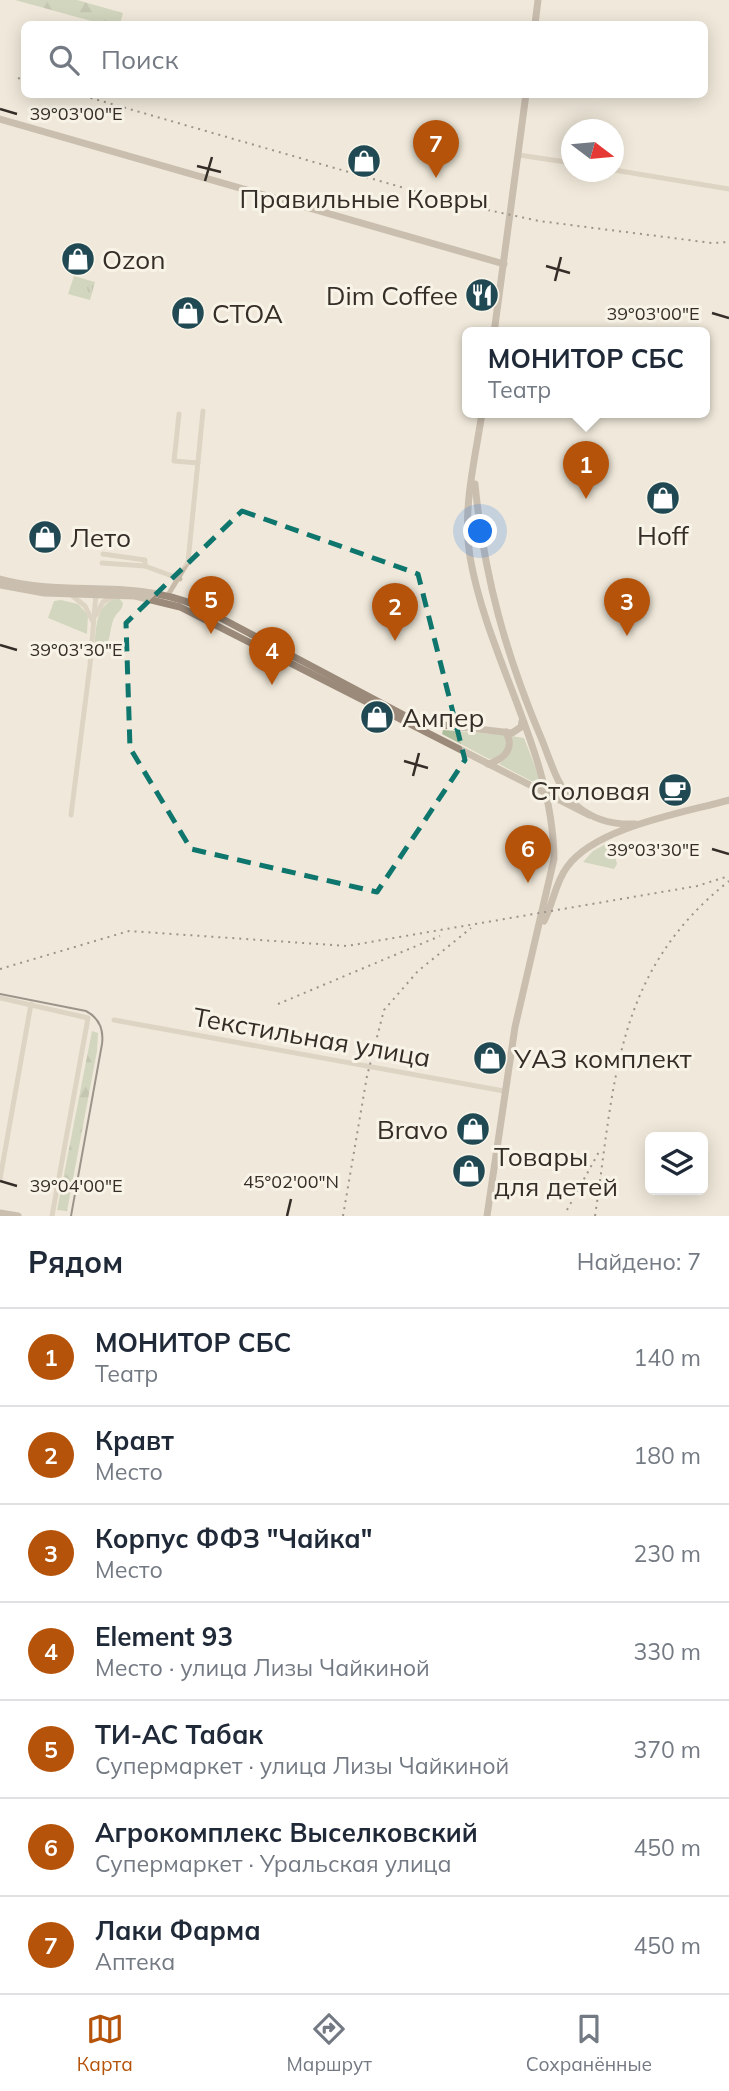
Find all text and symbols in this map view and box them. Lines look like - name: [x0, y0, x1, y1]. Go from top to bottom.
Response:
- search box: [21, 21, 708, 98]
- icon: search: [45, 41, 83, 79]
- text: Поиск: [101, 43, 179, 76]
- text: 39°03'00"E: [29, 102, 123, 125]
- north arrow: [561, 119, 624, 182]
- pin: 7: [413, 120, 459, 178]
- shop icon: Правильные Ковры: [345, 142, 383, 180]
- place label: Правильные Ковры: [240, 182, 488, 215]
- shop icon: Ozon: [59, 240, 97, 278]
- place label: Ozon: [102, 243, 165, 276]
- restaurant icon: Dim Coffee: [463, 276, 501, 314]
- place label: Dim Coffee: [326, 279, 458, 312]
- shop icon: СТОА: [169, 294, 207, 332]
- place label: СТОА: [212, 297, 283, 330]
- text: 39°03'00"E: [606, 302, 700, 325]
- popup: [462, 327, 710, 418]
- text: МОНИТОР СБС: [488, 342, 684, 375]
- text: Театр: [488, 375, 551, 404]
- pin: 1: [563, 441, 609, 499]
- shop icon: Hoff: [644, 479, 682, 517]
- your location: [463, 514, 497, 548]
- shop icon: Лето: [26, 518, 64, 556]
- place label: Hoff: [637, 519, 690, 552]
- place label: Лето: [70, 521, 131, 554]
- pin: 5: [188, 576, 234, 634]
- pin: 3: [604, 578, 650, 636]
- pin: 2: [372, 583, 418, 641]
- pin: 4: [249, 627, 295, 685]
- text: 39°03'30"E: [29, 638, 123, 661]
- shop icon: Ампер: [358, 698, 396, 736]
- place label: Ампер: [402, 701, 484, 734]
- cafe icon: Столовая: [656, 771, 694, 809]
- place label: Столовая: [531, 774, 650, 807]
- pin: 6: [505, 825, 551, 883]
- text: 39°03'30"E: [606, 838, 700, 861]
- street label: Текстильная улица: [191, 1000, 433, 1074]
- shop icon: УАЗ комплект: [471, 1039, 509, 1077]
- place label: УАЗ комплект: [513, 1042, 692, 1075]
- shop icon: Bravo: [454, 1110, 492, 1148]
- place label: Bravo: [377, 1113, 448, 1146]
- map controls: [645, 1132, 708, 1195]
- button: layers: [645, 1132, 708, 1195]
- place label: Товары для детей: [494, 1140, 618, 1203]
- shop icon: Товары для детей: [450, 1152, 488, 1190]
- text: 45°02'00"N: [243, 1170, 339, 1193]
- text: 39°04'00"E: [29, 1174, 123, 1197]
- text: Рядом: [28, 1243, 123, 1281]
- text: Найдено: 7: [577, 1247, 701, 1276]
- text: МОНИТОР СБС: [95, 1326, 291, 1359]
- text: 1: [44, 1343, 58, 1372]
- text: 140 m: [633, 1343, 701, 1372]
- text: Театр: [95, 1359, 158, 1388]
- text: Кравт: [95, 1424, 174, 1457]
- text: 2: [44, 1441, 58, 1470]
- text: 180 m: [633, 1441, 701, 1470]
- text: Место: [95, 1457, 163, 1486]
- text: Корпус ФФЗ "Чайка": [95, 1522, 372, 1555]
- text: 3: [44, 1539, 58, 1568]
- text: 230 m: [633, 1539, 701, 1568]
- text: Место: [95, 1555, 163, 1584]
- text: Element 93: [95, 1620, 233, 1653]
- text: 4: [44, 1637, 58, 1666]
- text: 330 m: [633, 1637, 701, 1666]
- text: Место · улица Лизы Чайкиной: [95, 1653, 430, 1682]
- text: ТИ-АС Табак: [95, 1718, 263, 1751]
- text: 5: [44, 1735, 58, 1764]
- text: 370 m: [633, 1735, 701, 1764]
- text: Супермаркет · улица Лизы Чайкиной: [95, 1751, 509, 1780]
- text: Агрокомплекс Выселковский: [95, 1816, 478, 1849]
- text: 6: [44, 1833, 58, 1862]
- text: 450 m: [633, 1833, 701, 1862]
- text: Супермаркет · Уральская улица: [95, 1849, 452, 1878]
- text: Лаки Фарма: [95, 1914, 261, 1947]
- text: 7: [44, 1931, 58, 1960]
- text: 450 m: [633, 1931, 701, 1960]
- text: Аптека: [95, 1947, 175, 1976]
- tab: Карта: [77, 2010, 133, 2076]
- tab: Маршрут: [286, 2010, 372, 2076]
- tab: Сохранённые: [526, 2010, 652, 2076]

